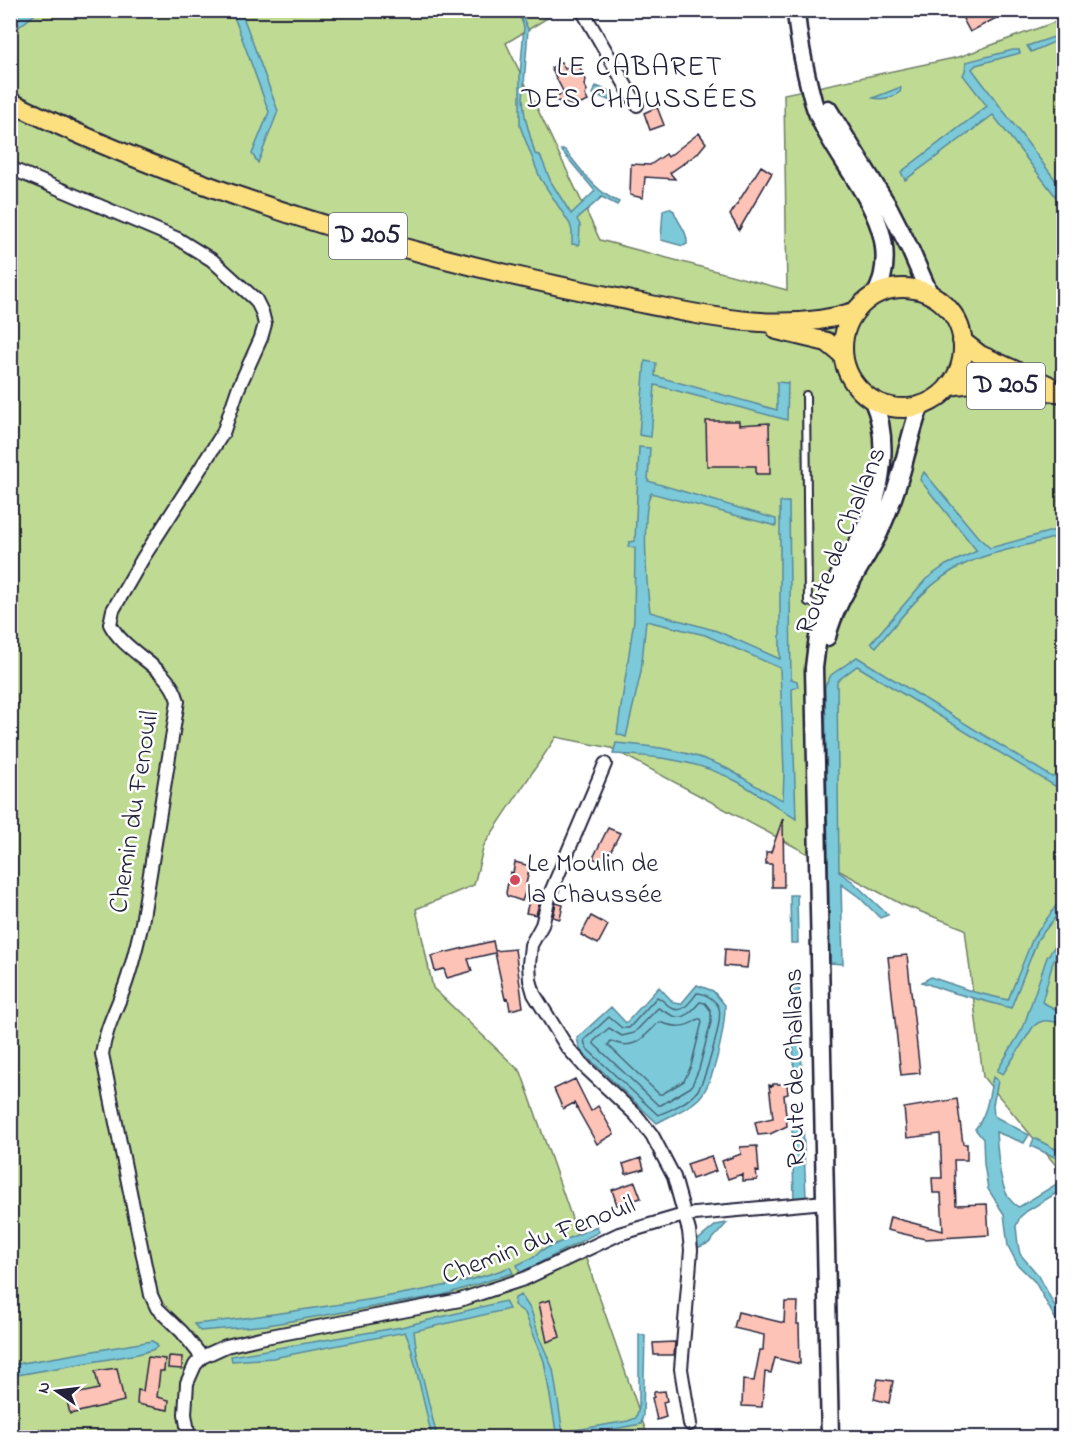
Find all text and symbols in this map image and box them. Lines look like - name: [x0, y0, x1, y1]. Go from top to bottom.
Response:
- district label: LE CABARET DES CHAUSSÉES: [521, 48, 758, 121]
- road number: D 205: [329, 213, 407, 259]
- road number: D 205: [967, 363, 1045, 409]
- street label: Route de Challans: [787, 441, 897, 641]
- street label: Chemin du Fenouil: [100, 708, 170, 916]
- place label: Le Moulin de la Chaussée: [527, 845, 663, 915]
- marker: Le Moulin de la Chaussée: [508, 873, 522, 887]
- street label: Route de Challans: [775, 968, 817, 1168]
- street label: Chemin du Fenouil: [437, 1186, 641, 1296]
- north arrow: [27, 1361, 87, 1421]
- text: N: [31, 1380, 57, 1396]

